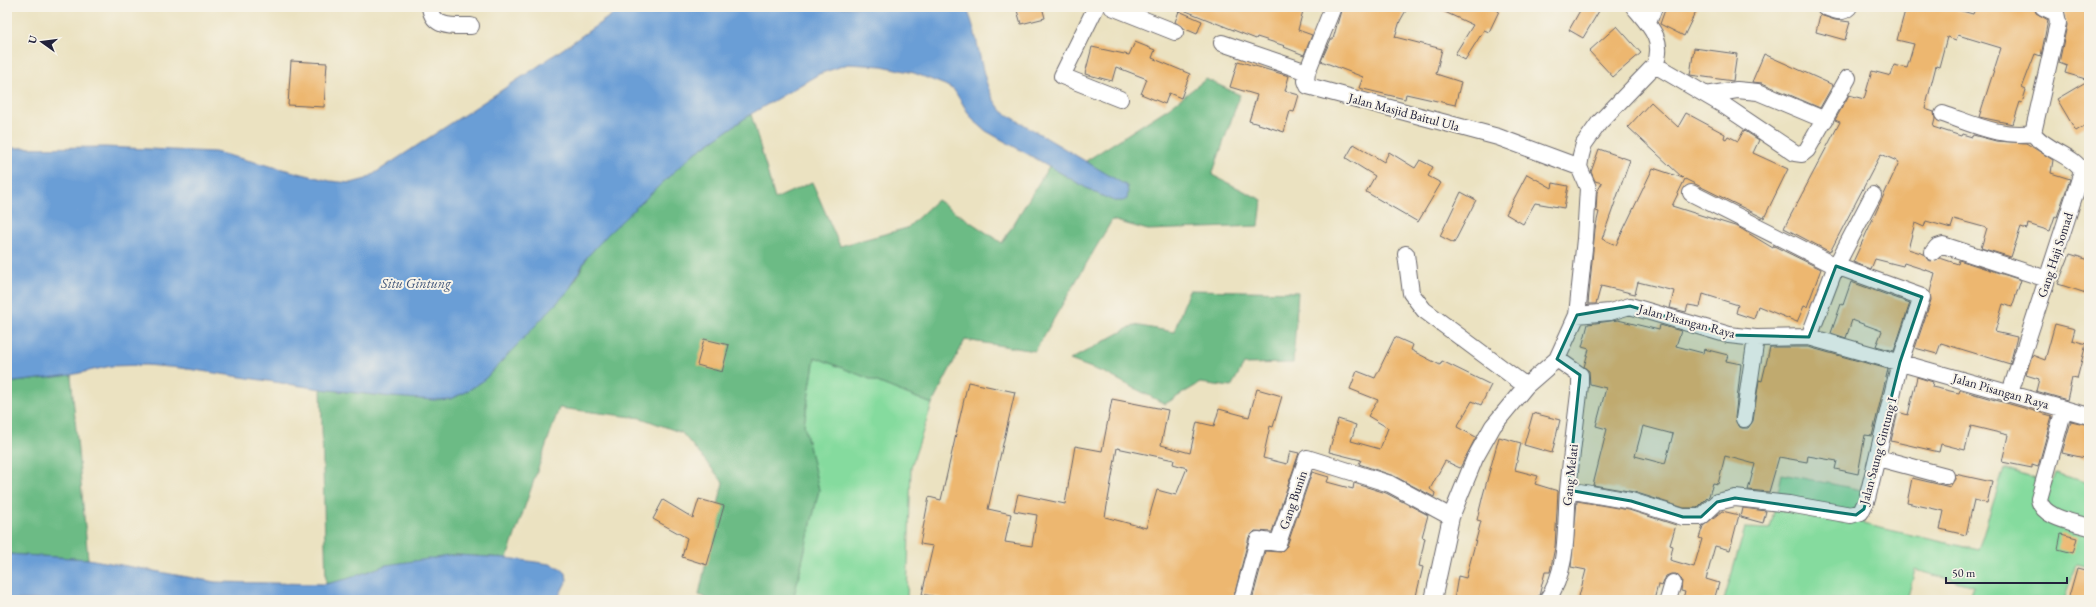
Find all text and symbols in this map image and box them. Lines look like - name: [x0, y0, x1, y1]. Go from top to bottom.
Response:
- north arrow: [22, 22, 62, 62]
- text: U: [25, 33, 40, 45]
- street label: Jalan Masjid Baitul Ula: [1346, 89, 1462, 135]
- street label: Gang Haji Somad: [2033, 210, 2077, 300]
- water label: Situ Gintung: [380, 274, 452, 292]
- street label: Jalan Pisangan Raya: [1636, 300, 1738, 342]
- street label: Jalan Pisangan Raya: [1950, 369, 2052, 413]
- street label: Jalan Saung Gintung I: [1855, 395, 1901, 508]
- street label: Gang Melati: [1558, 443, 1582, 507]
- street label: Gang Bunin: [1275, 468, 1311, 532]
- scale bar: [1946, 559, 2067, 585]
- text: 50 m: [1952, 565, 1976, 581]

